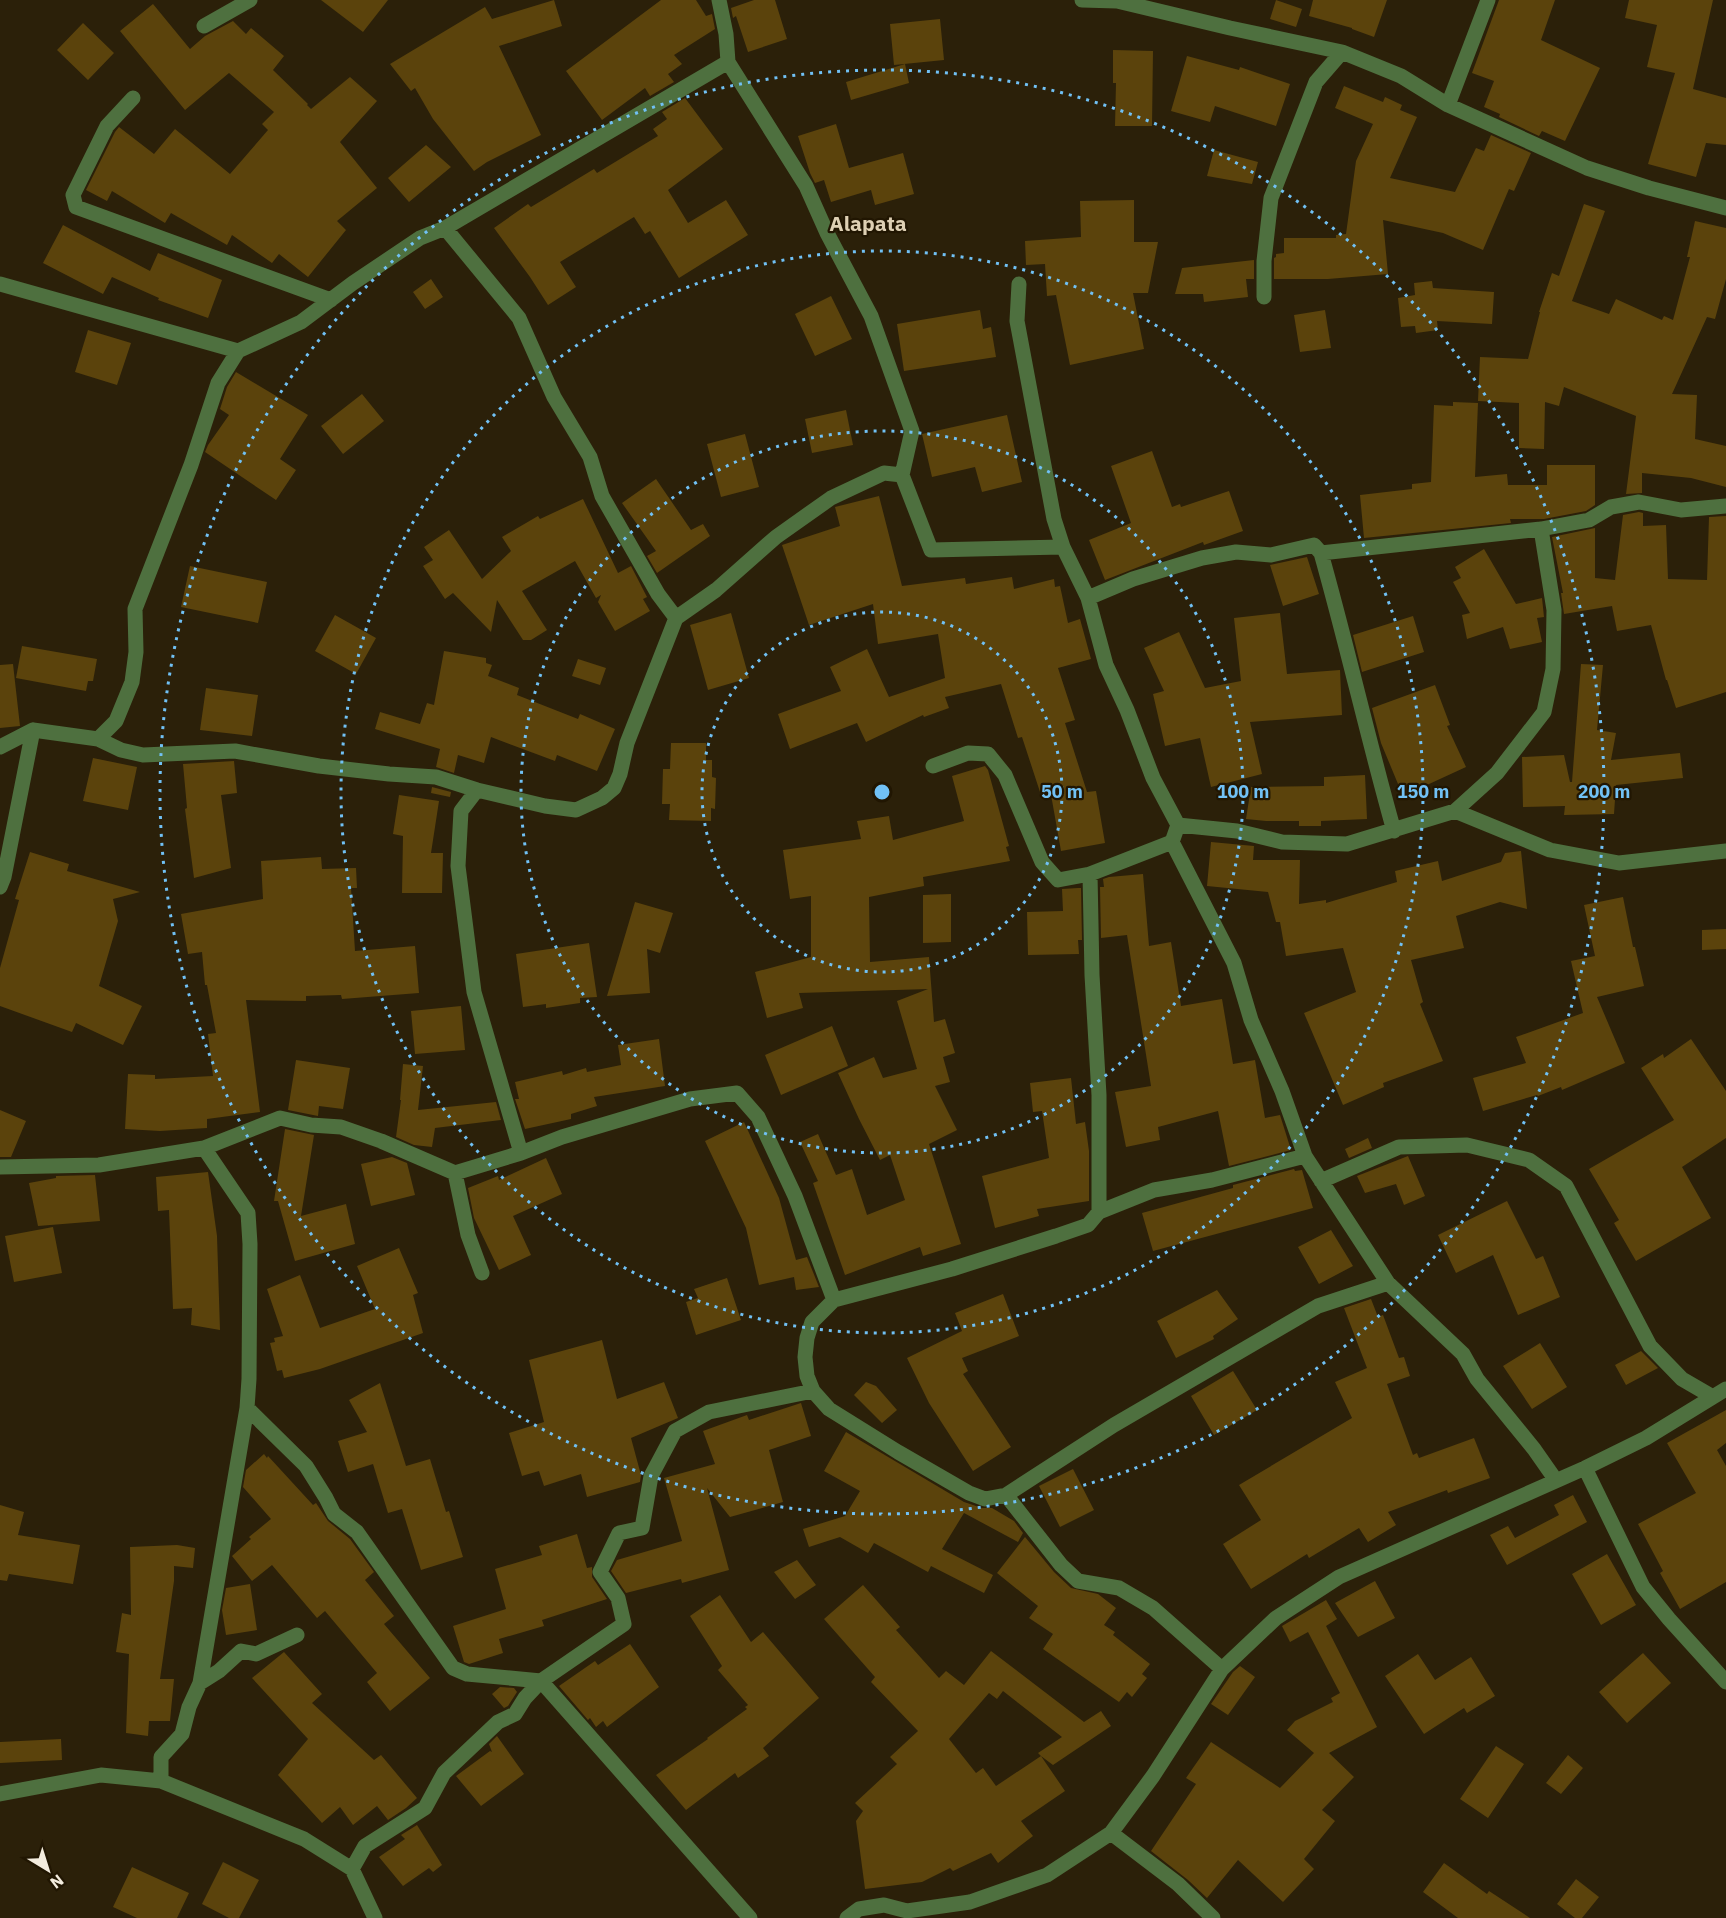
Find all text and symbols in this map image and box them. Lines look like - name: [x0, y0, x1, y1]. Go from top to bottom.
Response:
- district label: Alapata: [829, 209, 907, 237]
- text: 50 m: [1041, 780, 1083, 803]
- text: 100 m: [1217, 780, 1269, 803]
- text: 150 m: [1397, 780, 1449, 803]
- text: 200 m: [1578, 780, 1630, 803]
- centre of rings: [872, 782, 892, 802]
- north arrow: [18, 1840, 78, 1900]
- text: N: [47, 1870, 68, 1893]

